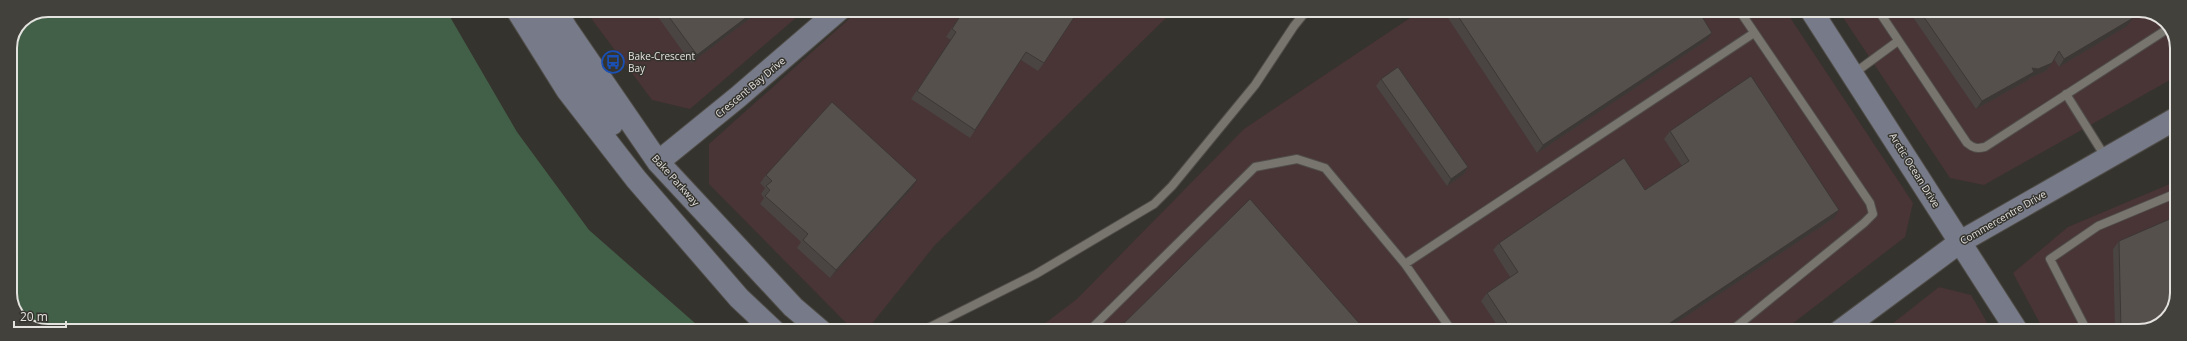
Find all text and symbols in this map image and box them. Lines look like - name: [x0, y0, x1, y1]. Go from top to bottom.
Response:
- bus stop icon: Bake-Crescent Bay: [600, 49, 626, 75]
- place label: Bake-Crescent Bay: [628, 49, 695, 75]
- street label: Crescent Bay Drive: [712, 53, 788, 121]
- street label: Arctic Ocean Drive: [1886, 130, 1944, 210]
- street label: Bake Parkway: [649, 151, 704, 209]
- street label: Commercentre Drive: [1957, 186, 2049, 247]
- scale bar: [14, 303, 66, 329]
- text: 20 m: [20, 308, 48, 325]

